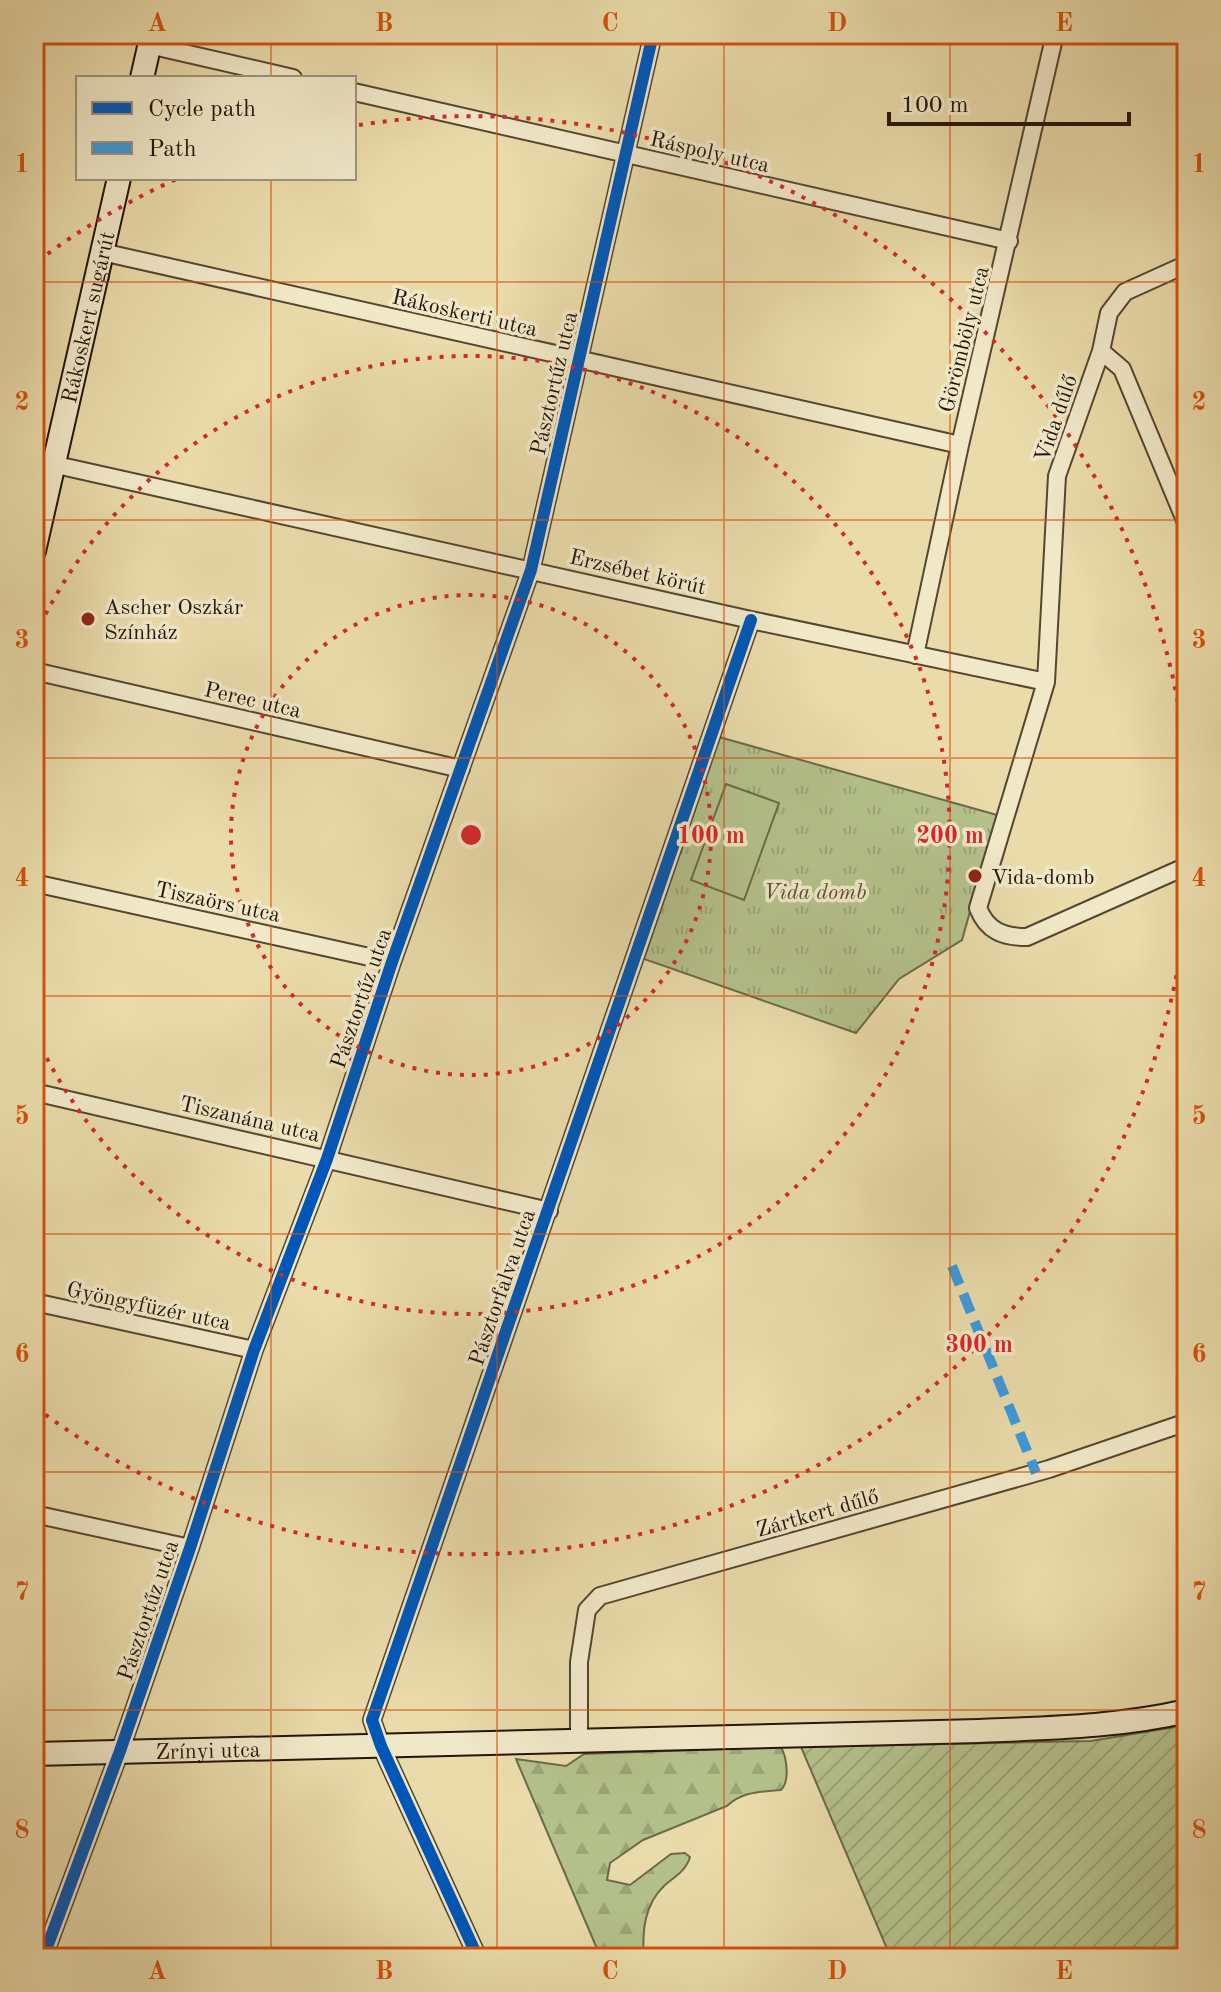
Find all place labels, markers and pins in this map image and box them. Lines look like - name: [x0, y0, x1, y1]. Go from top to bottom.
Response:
- place label: Ascher Oszkár Színház: [104, 597, 243, 644]
- marker: Ascher Oszkár Színház: [79, 610, 97, 628]
- centre of rings: [457, 821, 485, 849]
- marker: Vida-domb: [966, 867, 984, 885]
- place label: Vida-domb: [991, 867, 1095, 889]

